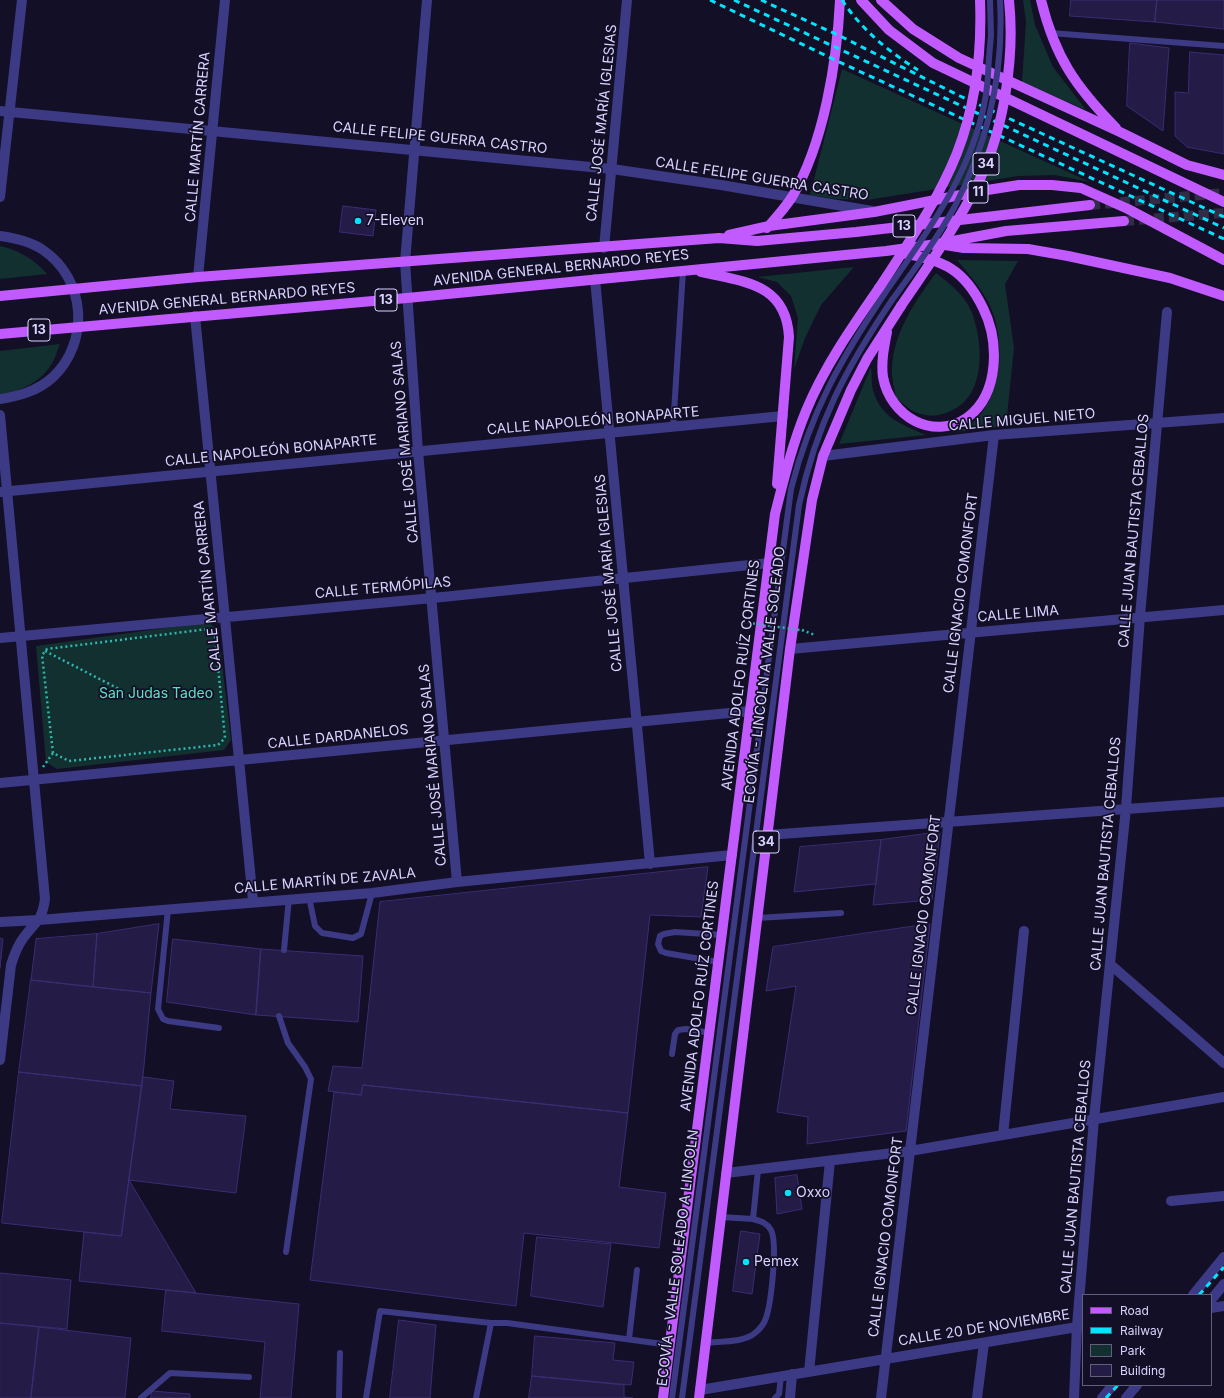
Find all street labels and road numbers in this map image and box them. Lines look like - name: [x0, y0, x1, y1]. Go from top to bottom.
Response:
- street label: CALLE JOSÉ MARÍA IGLESIAS: [583, 23, 621, 223]
- street label: CALLE MARTÍN CARRERA: [182, 51, 214, 223]
- street label: CALLE FELIPE GUERRA CASTRO: [332, 118, 548, 158]
- road number: 34: [973, 153, 999, 175]
- street label: CALLE FELIPE GUERRA CASTRO: [654, 154, 870, 204]
- road number: 11: [968, 181, 988, 203]
- road number: 13: [893, 215, 915, 237]
- street label: AVENIDA GENERAL BERNARDO REYES: [432, 246, 690, 290]
- street label: AVENIDA GENERAL BERNARDO REYES: [98, 279, 356, 319]
- road number: 13: [375, 289, 397, 311]
- road number: 13: [28, 319, 50, 341]
- street label: CALLE JOSÉ MARIANO SALAS: [388, 340, 422, 544]
- street label: CALLE NAPOLEÓN BONAPARTE: [486, 403, 700, 439]
- street label: CALLE MIGUEL NIETO: [948, 405, 1096, 435]
- street label: CALLE JUAN BAUTISTA CEBALLOS: [1115, 413, 1153, 649]
- street label: CALLE NAPOLEÓN BONAPARTE: [164, 431, 378, 471]
- street label: CALLE JOSÉ MARÍA IGLESIAS: [592, 473, 626, 673]
- street label: CALLE IGNACIO COMONFORT: [940, 492, 982, 694]
- street label: CALLE MARTÍN CARRERA: [191, 500, 225, 672]
- street label: ECOVÍA - LINCOLN A VALLE SOLEADO: [741, 546, 789, 804]
- street label: AVENIDA ADOLFO RUÍZ CORTINES: [719, 559, 763, 791]
- street label: CALLE TERMÓPILAS: [314, 574, 452, 602]
- street label: CALLE LIMA: [977, 602, 1059, 626]
- street label: CALLE JOSÉ MARIANO SALAS: [416, 663, 450, 867]
- street label: CALLE DARDANELOS: [267, 721, 409, 753]
- street label: CALLE JUAN BAUTISTA CEBALLOS: [1087, 736, 1125, 972]
- street label: CALLE IGNACIO COMONFORT: [903, 814, 945, 1016]
- road number: 34: [753, 831, 779, 853]
- street label: CALLE MARTÍN DE ZAVALA: [233, 865, 417, 897]
- street label: AVENIDA ADOLFO RUÍZ CORTINES: [678, 880, 722, 1112]
- street label: CALLE JUAN BAUTISTA CEBALLOS: [1057, 1059, 1095, 1295]
- street label: ECOVÍA - VALLE SOLEADO A LINCOLN: [654, 1129, 702, 1387]
- street label: CALLE IGNACIO COMONFORT: [865, 1136, 907, 1338]
- street label: CALLE 20 DE NOVIEMBRE: [897, 1306, 1071, 1350]

